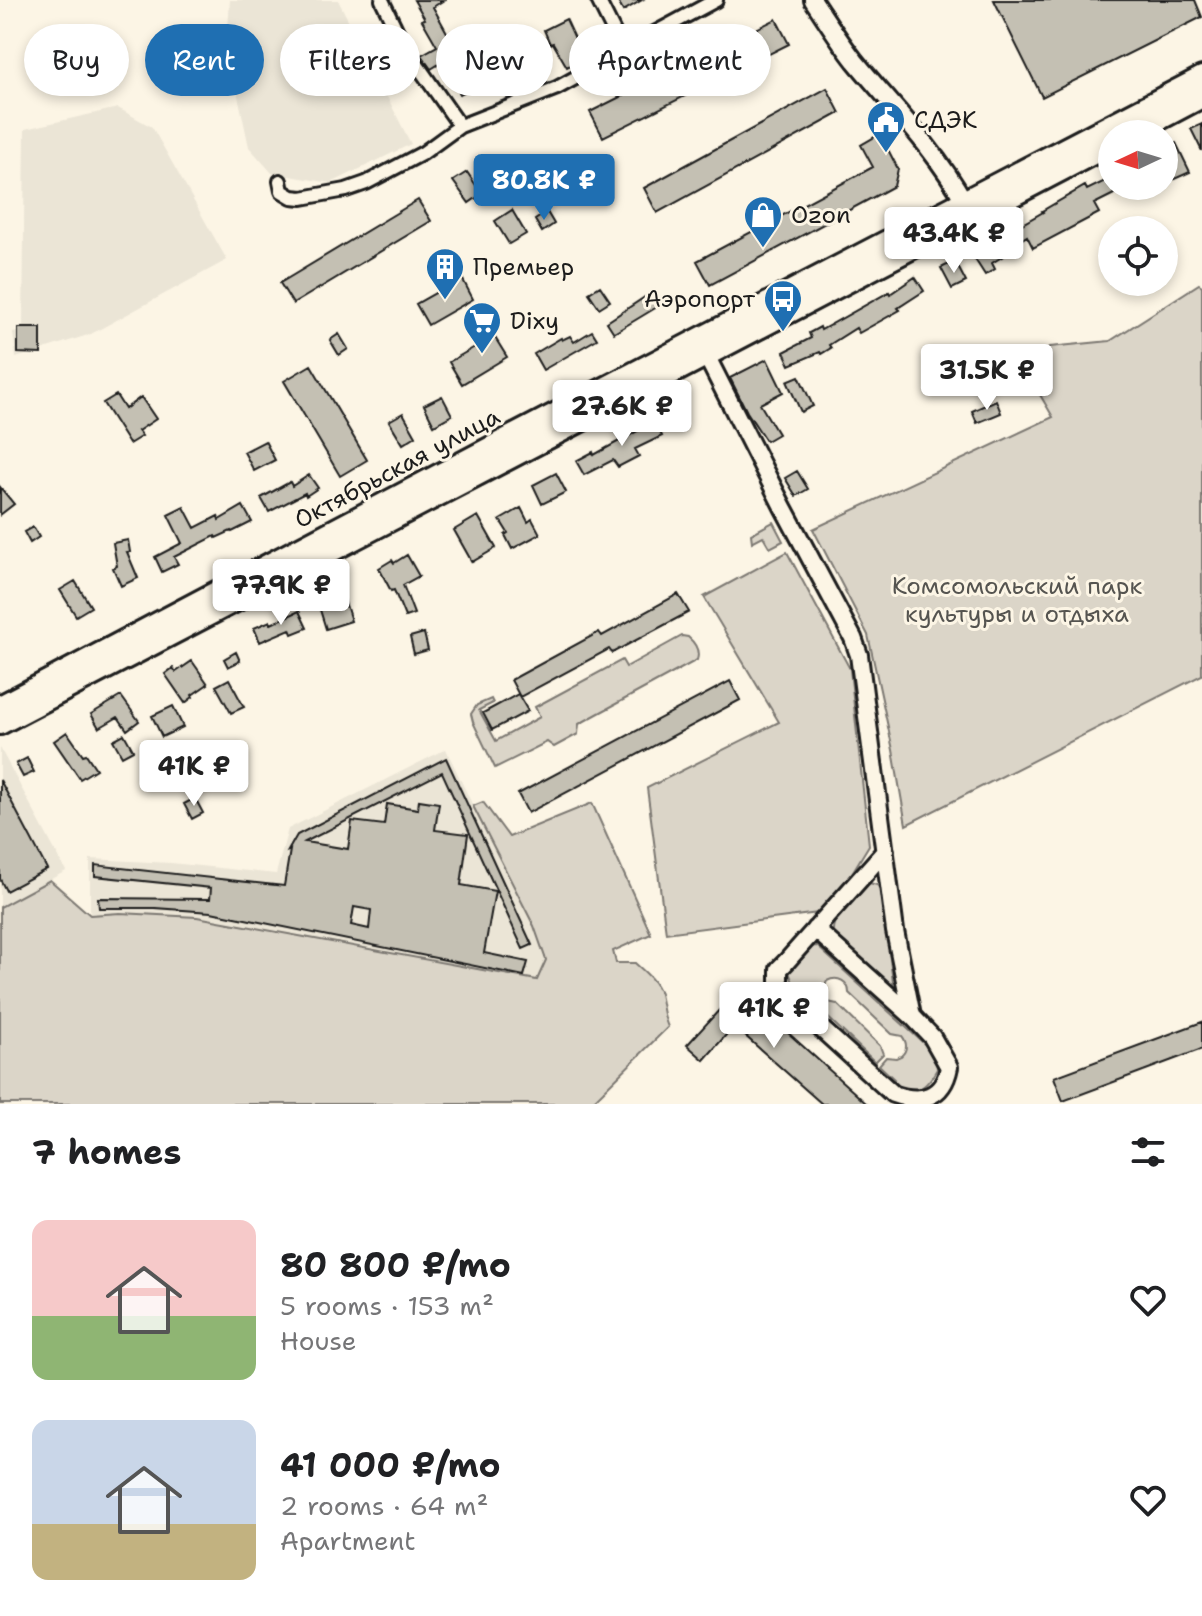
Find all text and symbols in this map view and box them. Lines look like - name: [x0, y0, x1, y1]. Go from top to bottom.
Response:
- chip: Buy: [24, 24, 129, 96]
- chip: Rent: [145, 24, 264, 96]
- chip: Filters: [280, 24, 420, 96]
- chip: New: [436, 24, 553, 96]
- chip: Apartment: [569, 24, 771, 96]
- public building icon: СДЭК: [865, 99, 907, 154]
- place label: СДЭК: [914, 104, 978, 136]
- north arrow: [1098, 120, 1178, 200]
- map controls: [1098, 120, 1178, 296]
- pin: 80.8K ₽: [470, 154, 618, 222]
- text: 80.8K ₽: [492, 162, 596, 197]
- shop icon: Ozon: [742, 194, 784, 249]
- place label: Ozon: [791, 199, 851, 231]
- pin: 43.4K ₽: [880, 207, 1028, 275]
- text: 43.4K ₽: [902, 215, 1006, 250]
- button: locate: [1098, 216, 1178, 296]
- building icon: Премьер: [424, 246, 466, 301]
- place label: Премьер: [473, 251, 574, 283]
- bus stop icon: Аэропорт: [762, 278, 804, 333]
- place label: Аэропорт: [644, 283, 756, 315]
- supermarket icon: Dixy: [461, 300, 503, 355]
- place label: Dixy: [510, 305, 559, 337]
- pin: 31.5K ₽: [913, 344, 1061, 412]
- text: 31.5K ₽: [939, 352, 1035, 387]
- pin: 27.6K ₽: [548, 380, 696, 448]
- text: 27.6K ₽: [570, 388, 674, 423]
- street label: Октябрьская улица: [289, 400, 505, 536]
- pin: 77.9K ₽: [207, 559, 355, 627]
- text: 77.9K ₽: [231, 567, 331, 602]
- park label: Комсомольский парк культуры и отдыха: [892, 570, 1142, 630]
- pin: 41K ₽: [138, 740, 250, 808]
- text: 41K ₽: [157, 748, 231, 783]
- pin: 41K ₽: [718, 982, 830, 1050]
- text: 41K ₽: [737, 990, 811, 1025]
- text: 7 homes: [32, 1129, 181, 1175]
- icon: filters: [1126, 1130, 1170, 1174]
- text: 80 800 ₽/mo: [280, 1242, 511, 1288]
- icon: home: [96, 1252, 192, 1348]
- icon: heart: [1126, 1278, 1170, 1322]
- text: 5 rooms · 153 m²: [280, 1288, 494, 1323]
- text: House: [280, 1323, 356, 1358]
- text: 41 000 ₽/mo: [280, 1442, 501, 1488]
- icon: home: [96, 1452, 192, 1548]
- icon: heart: [1126, 1478, 1170, 1522]
- text: 2 rooms · 64 m²: [280, 1488, 488, 1523]
- text: Apartment: [280, 1523, 416, 1558]

